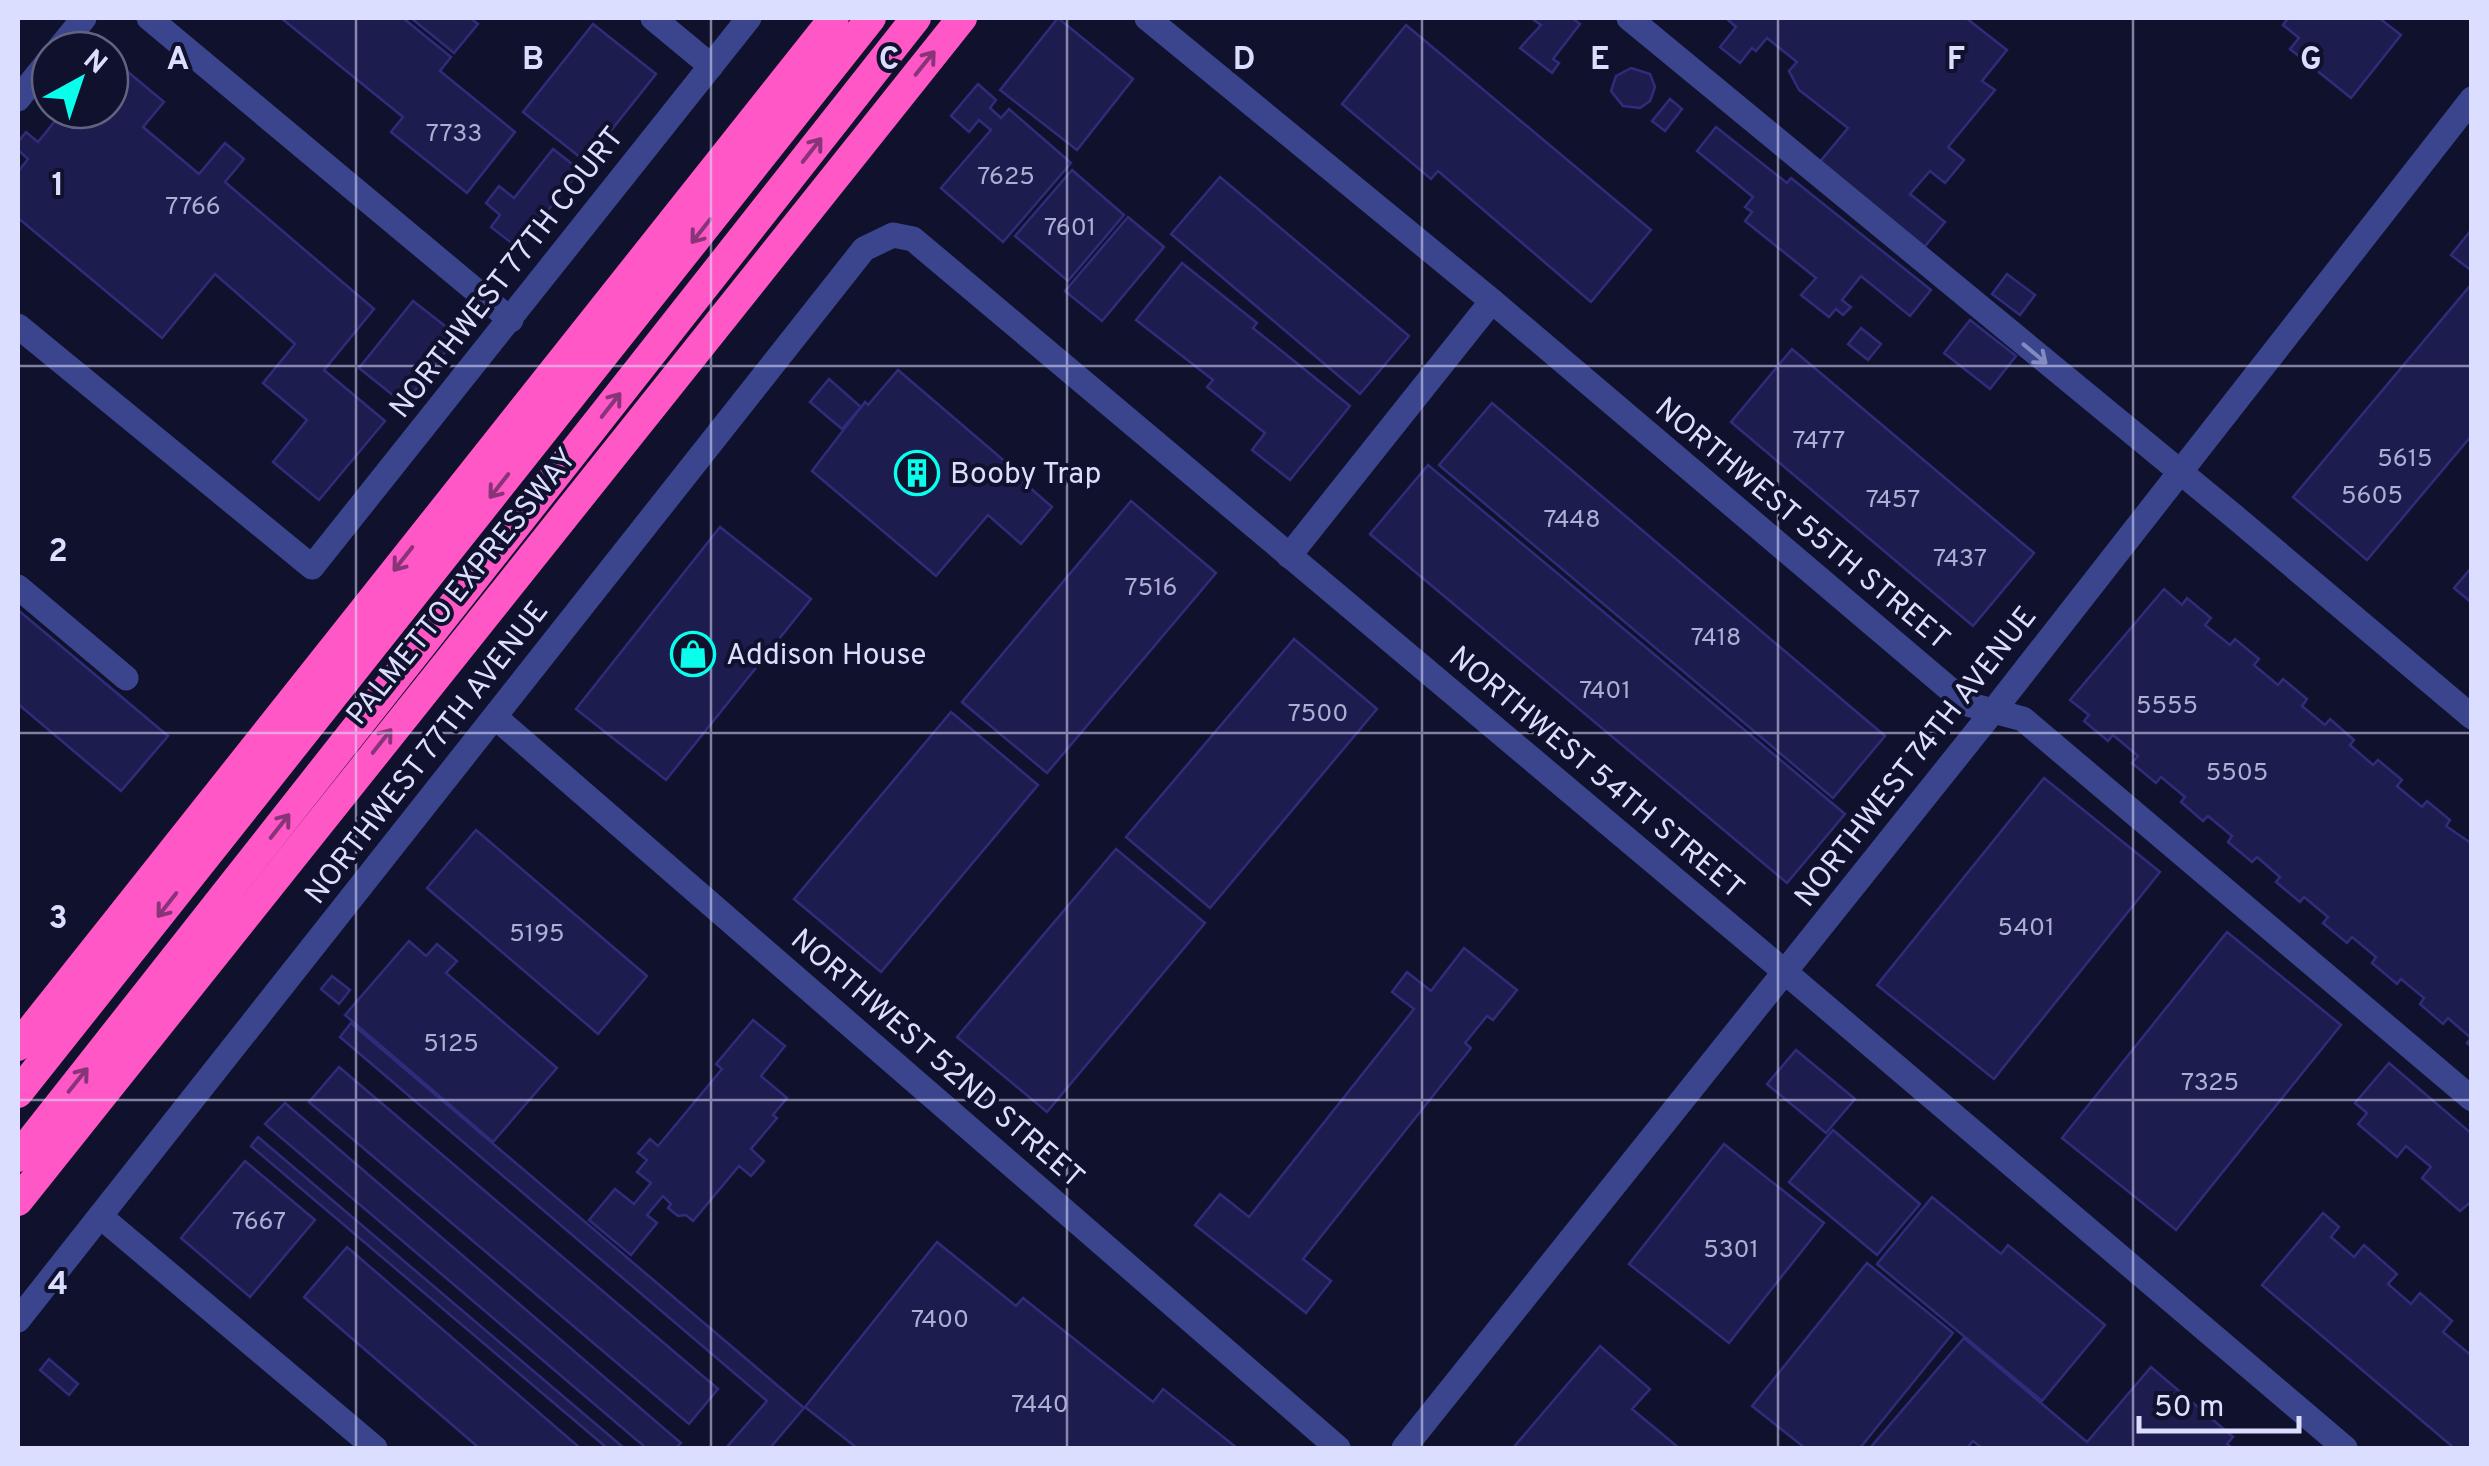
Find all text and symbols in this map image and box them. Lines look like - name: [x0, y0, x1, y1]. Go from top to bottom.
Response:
- north arrow: [30, 30, 130, 130]
- text: A: [167, 41, 189, 81]
- text: B: [522, 41, 544, 81]
- text: C: [879, 41, 899, 81]
- text: D: [1233, 41, 1255, 81]
- text: E: [1590, 41, 1610, 81]
- text: F: [1947, 41, 1965, 81]
- text: G: [2300, 41, 2322, 81]
- text: N: [75, 43, 113, 83]
- one-way arrow: [914, 51, 936, 77]
- house number: 7733: [426, 119, 482, 151]
- street label: NORTHWEST 77TH COURT: [383, 120, 633, 427]
- one-way arrow: [801, 137, 823, 163]
- house number: 7625: [977, 162, 1035, 194]
- text: 1: [52, 167, 64, 207]
- house number: 7766: [165, 192, 221, 224]
- house number: 7601: [1044, 213, 1096, 245]
- one-way arrow: [691, 217, 712, 244]
- one-way arrow: [2022, 343, 2048, 365]
- street label: NORTHWEST 55TH STREET: [1646, 391, 1956, 659]
- one-way arrow: [600, 392, 621, 419]
- house number: 7477: [1793, 426, 1845, 458]
- street label: PALMETTO EXPRESSWAY: [340, 442, 586, 733]
- house number: 5615: [2377, 444, 2433, 476]
- building icon: Booby Trap: [894, 450, 940, 496]
- place label: Booby Trap: [950, 457, 1101, 494]
- one-way arrow: [489, 472, 511, 498]
- house number: 5605: [2341, 481, 2403, 513]
- house number: 7457: [1866, 485, 1920, 517]
- house number: 7448: [1544, 505, 1600, 537]
- text: 2: [48, 533, 68, 573]
- house number: 7437: [1933, 544, 1987, 576]
- one-way arrow: [392, 546, 414, 572]
- house number: 7516: [1125, 573, 1177, 605]
- street label: NORTHWEST 77TH AVENUE: [298, 595, 558, 912]
- street label: NORTHWEST 74TH AVENUE: [1788, 600, 2046, 915]
- house number: 7418: [1691, 623, 1741, 655]
- shop icon: Addison House: [670, 631, 716, 677]
- place label: Addison House: [726, 638, 926, 675]
- street label: NORTHWEST 54TH STREET: [1440, 640, 1751, 908]
- house number: 7401: [1579, 676, 1631, 708]
- house number: 5555: [2136, 691, 2198, 723]
- house number: 7500: [1288, 699, 1348, 731]
- one-way arrow: [371, 728, 393, 754]
- house number: 5505: [2206, 758, 2268, 790]
- one-way arrow: [269, 813, 290, 840]
- one-way arrow: [157, 891, 178, 918]
- text: 3: [48, 900, 68, 940]
- house number: 5401: [1998, 913, 2054, 945]
- house number: 5195: [509, 919, 565, 951]
- street label: NORTHWEST 52ND STREET: [782, 922, 1091, 1198]
- house number: 5125: [423, 1029, 479, 1061]
- one-way arrow: [67, 1068, 89, 1094]
- house number: 7325: [2181, 1068, 2239, 1100]
- house number: 7667: [232, 1207, 286, 1239]
- house number: 5301: [1703, 1235, 1759, 1267]
- text: 4: [48, 1266, 68, 1306]
- house number: 7400: [911, 1305, 969, 1337]
- scale bar: [2139, 1371, 2299, 1433]
- house number: 7440: [1011, 1390, 1069, 1422]
- text: 50 m: [2154, 1390, 2224, 1427]

